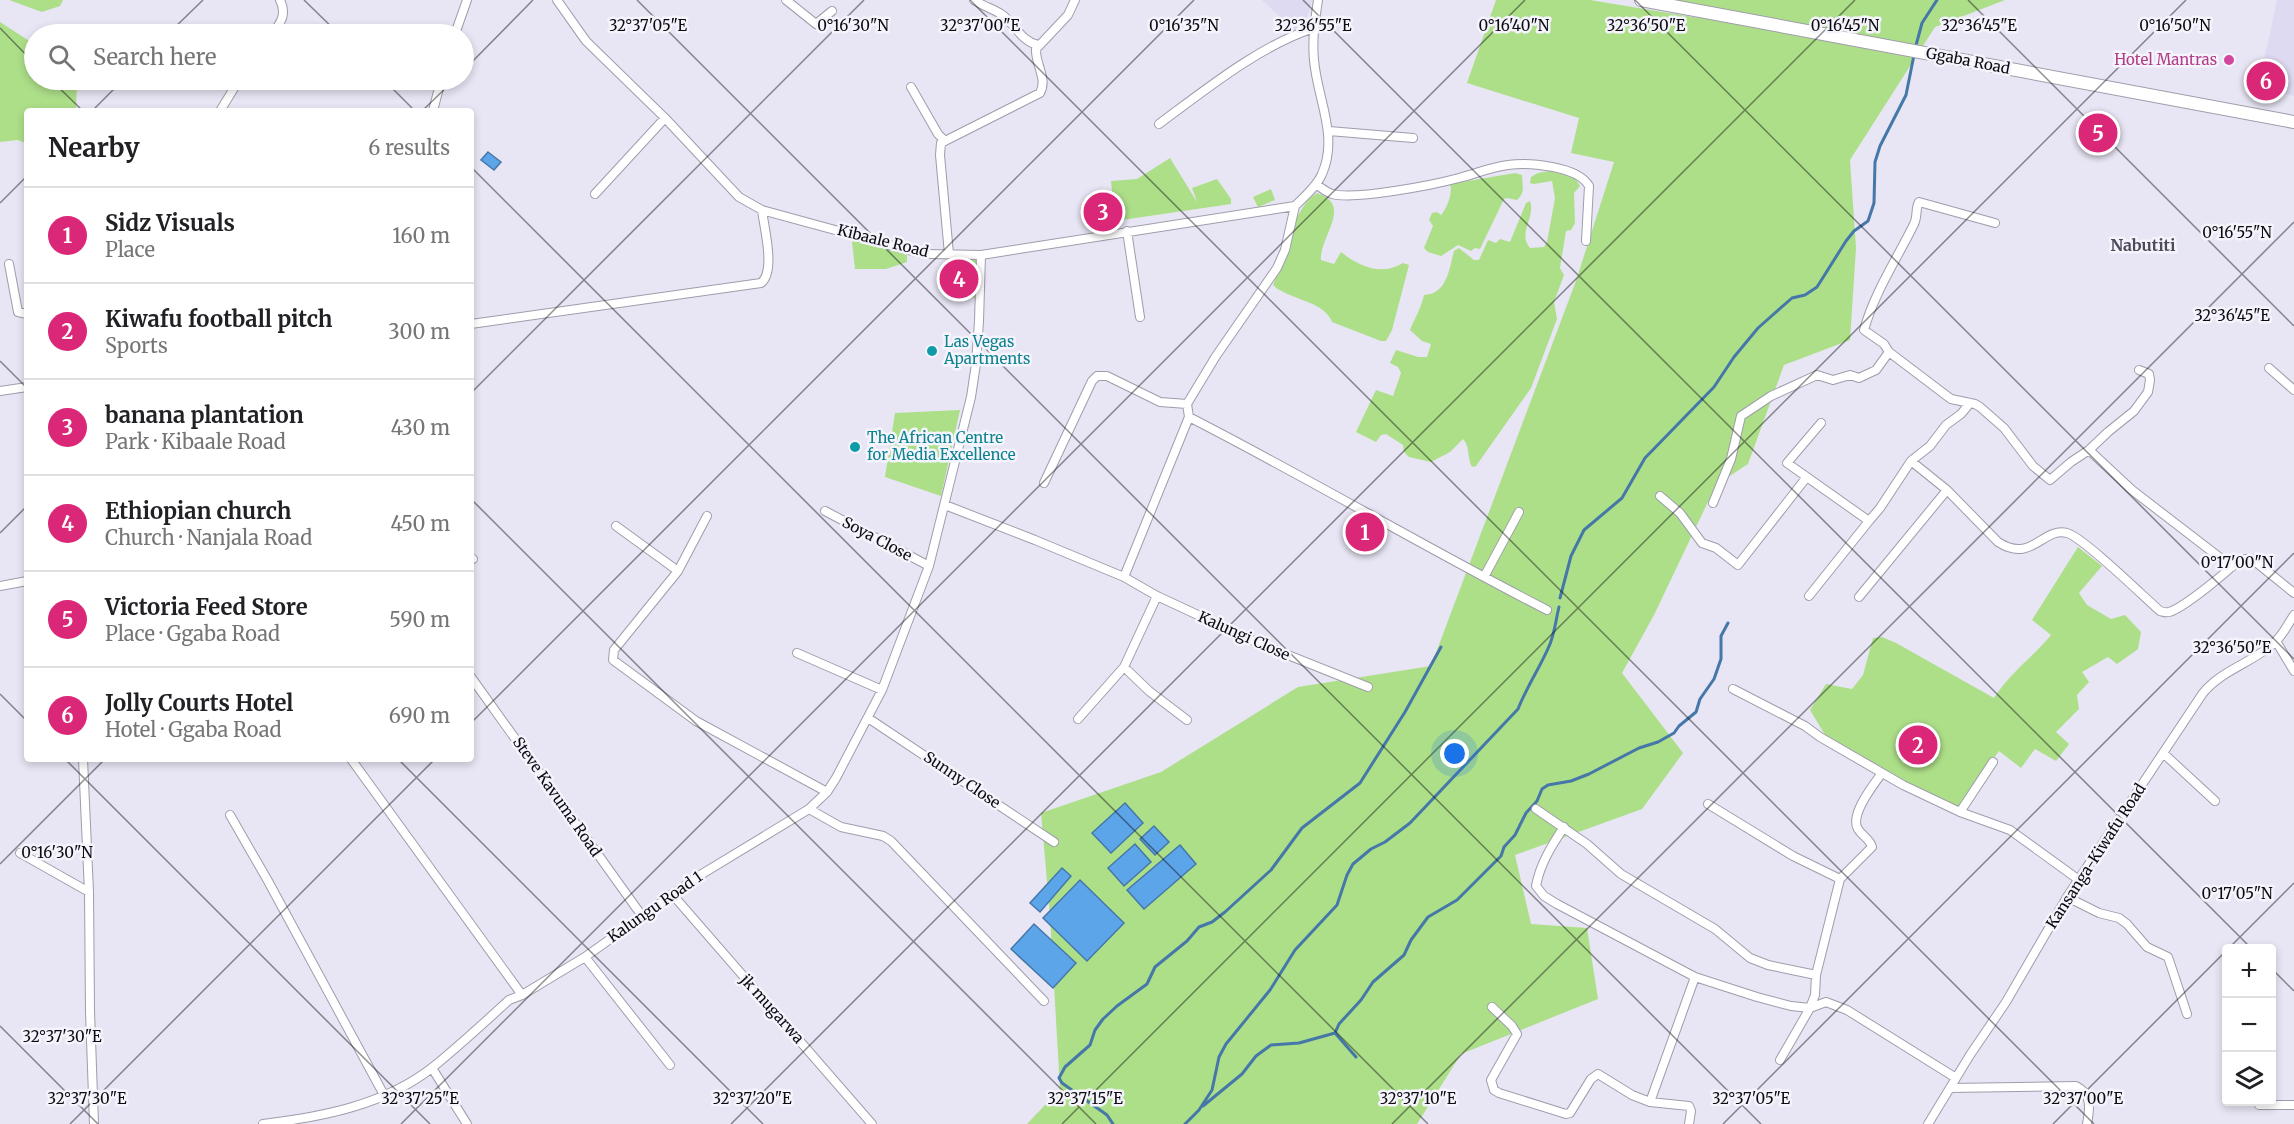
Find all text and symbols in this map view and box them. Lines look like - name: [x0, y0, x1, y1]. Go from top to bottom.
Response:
- text: 32°37'05"E: [609, 16, 688, 35]
- text: 0°16'30"N: [817, 16, 889, 35]
- text: 32°37'00"E: [940, 16, 1020, 35]
- text: 0°16'35"N: [1149, 16, 1219, 35]
- text: 32°36'55"E: [1275, 16, 1352, 35]
- text: 0°16'40"N: [1479, 16, 1550, 35]
- text: 32°36'50"E: [1607, 16, 1686, 35]
- text: 0°16'45"N: [1811, 16, 1880, 35]
- text: 32°36'45"E: [1941, 16, 2017, 35]
- text: 0°16'50"N: [2139, 16, 2211, 35]
- search box: [24, 24, 474, 90]
- icon: search: [45, 41, 78, 74]
- text: Search here: [93, 43, 216, 71]
- street label: Ggaba Road: [1925, 43, 2012, 78]
- place label: Hotel Mantras: [2114, 50, 2217, 69]
- marker: Hotel Mantras: [2222, 53, 2236, 67]
- pin: 6: [2246, 58, 2286, 104]
- pin: 5: [2078, 110, 2118, 156]
- text: Nearby: [48, 131, 140, 164]
- text: 6 results: [368, 135, 450, 160]
- pin: 3: [1084, 190, 1122, 234]
- text: Sidz Visuals: [105, 209, 235, 237]
- street label: Kibaale Road: [836, 220, 931, 261]
- text: 1: [63, 223, 72, 248]
- text: 160 m: [392, 223, 450, 248]
- text: 0°16'55"N: [2202, 223, 2272, 242]
- district label: Nabutiti: [2111, 235, 2176, 255]
- text: Place: [105, 237, 155, 262]
- pin: 4: [940, 256, 978, 302]
- text: Kiwafu football pitch: [105, 305, 332, 333]
- text: 32°36'45"E: [2194, 306, 2270, 325]
- text: 2: [62, 319, 73, 344]
- text: 300 m: [388, 319, 450, 344]
- place label: Las Vegas Apartments: [943, 332, 1030, 368]
- text: Sports: [105, 333, 168, 358]
- marker: Las Vegas Apartments: [925, 344, 939, 358]
- text: banana plantation: [105, 401, 304, 429]
- text: 3: [62, 415, 73, 440]
- text: 430 m: [391, 415, 450, 440]
- place label: The African Centre for Media Excellence: [867, 428, 1016, 464]
- text: Park · Kibaale Road: [105, 429, 286, 454]
- marker: The African Centre for Media Excellence: [848, 440, 862, 454]
- text: Ethiopian church: [105, 497, 292, 525]
- pin: 1: [1346, 510, 1384, 554]
- text: 4: [61, 511, 74, 536]
- text: 450 m: [391, 511, 450, 536]
- street label: Soya Close: [839, 512, 916, 565]
- text: Church · Nanjala Road: [105, 525, 312, 550]
- text: 0°17'00"N: [2201, 553, 2274, 572]
- text: Victoria Feed Store: [105, 593, 308, 621]
- text: 5: [62, 607, 73, 632]
- text: 590 m: [389, 607, 450, 632]
- street label: Kalungi Close: [1195, 607, 1293, 664]
- text: Place · Ggaba Road: [105, 621, 280, 646]
- text: 32°36'50"E: [2193, 638, 2272, 657]
- text: Jolly Courts Hotel: [105, 689, 293, 717]
- text: 6: [61, 703, 74, 728]
- text: 690 m: [389, 703, 450, 728]
- text: Hotel · Ggaba Road: [105, 717, 282, 742]
- pin: 2: [1898, 722, 1938, 768]
- street label: Steve Kavuma Road: [509, 733, 606, 860]
- your location: [1440, 739, 1469, 768]
- street label: Sunny Close: [920, 747, 1004, 812]
- street label: Kansanga-Kiwafu Road: [2042, 780, 2150, 932]
- text: 0°16'30"N: [21, 843, 93, 862]
- street label: Kalungu Road 1: [604, 867, 706, 946]
- text: 0°17'05"N: [2201, 884, 2273, 903]
- map controls: [2222, 944, 2276, 1106]
- button: +: [2222, 944, 2276, 998]
- street label: jk mugarwa: [736, 970, 808, 1047]
- button: −: [2222, 998, 2276, 1052]
- text: 32°37'30"E: [23, 1027, 102, 1046]
- button: layers: [2222, 1052, 2276, 1106]
- text: 32°37'30"E: [48, 1089, 127, 1108]
- text: 32°37'25"E: [381, 1089, 459, 1108]
- text: 32°37'20"E: [712, 1089, 792, 1108]
- text: 32°37'15"E: [1047, 1089, 1123, 1108]
- text: 32°37'10"E: [1380, 1089, 1457, 1108]
- text: 32°37'05"E: [1712, 1089, 1791, 1108]
- text: 32°37'00"E: [2043, 1089, 2123, 1108]

